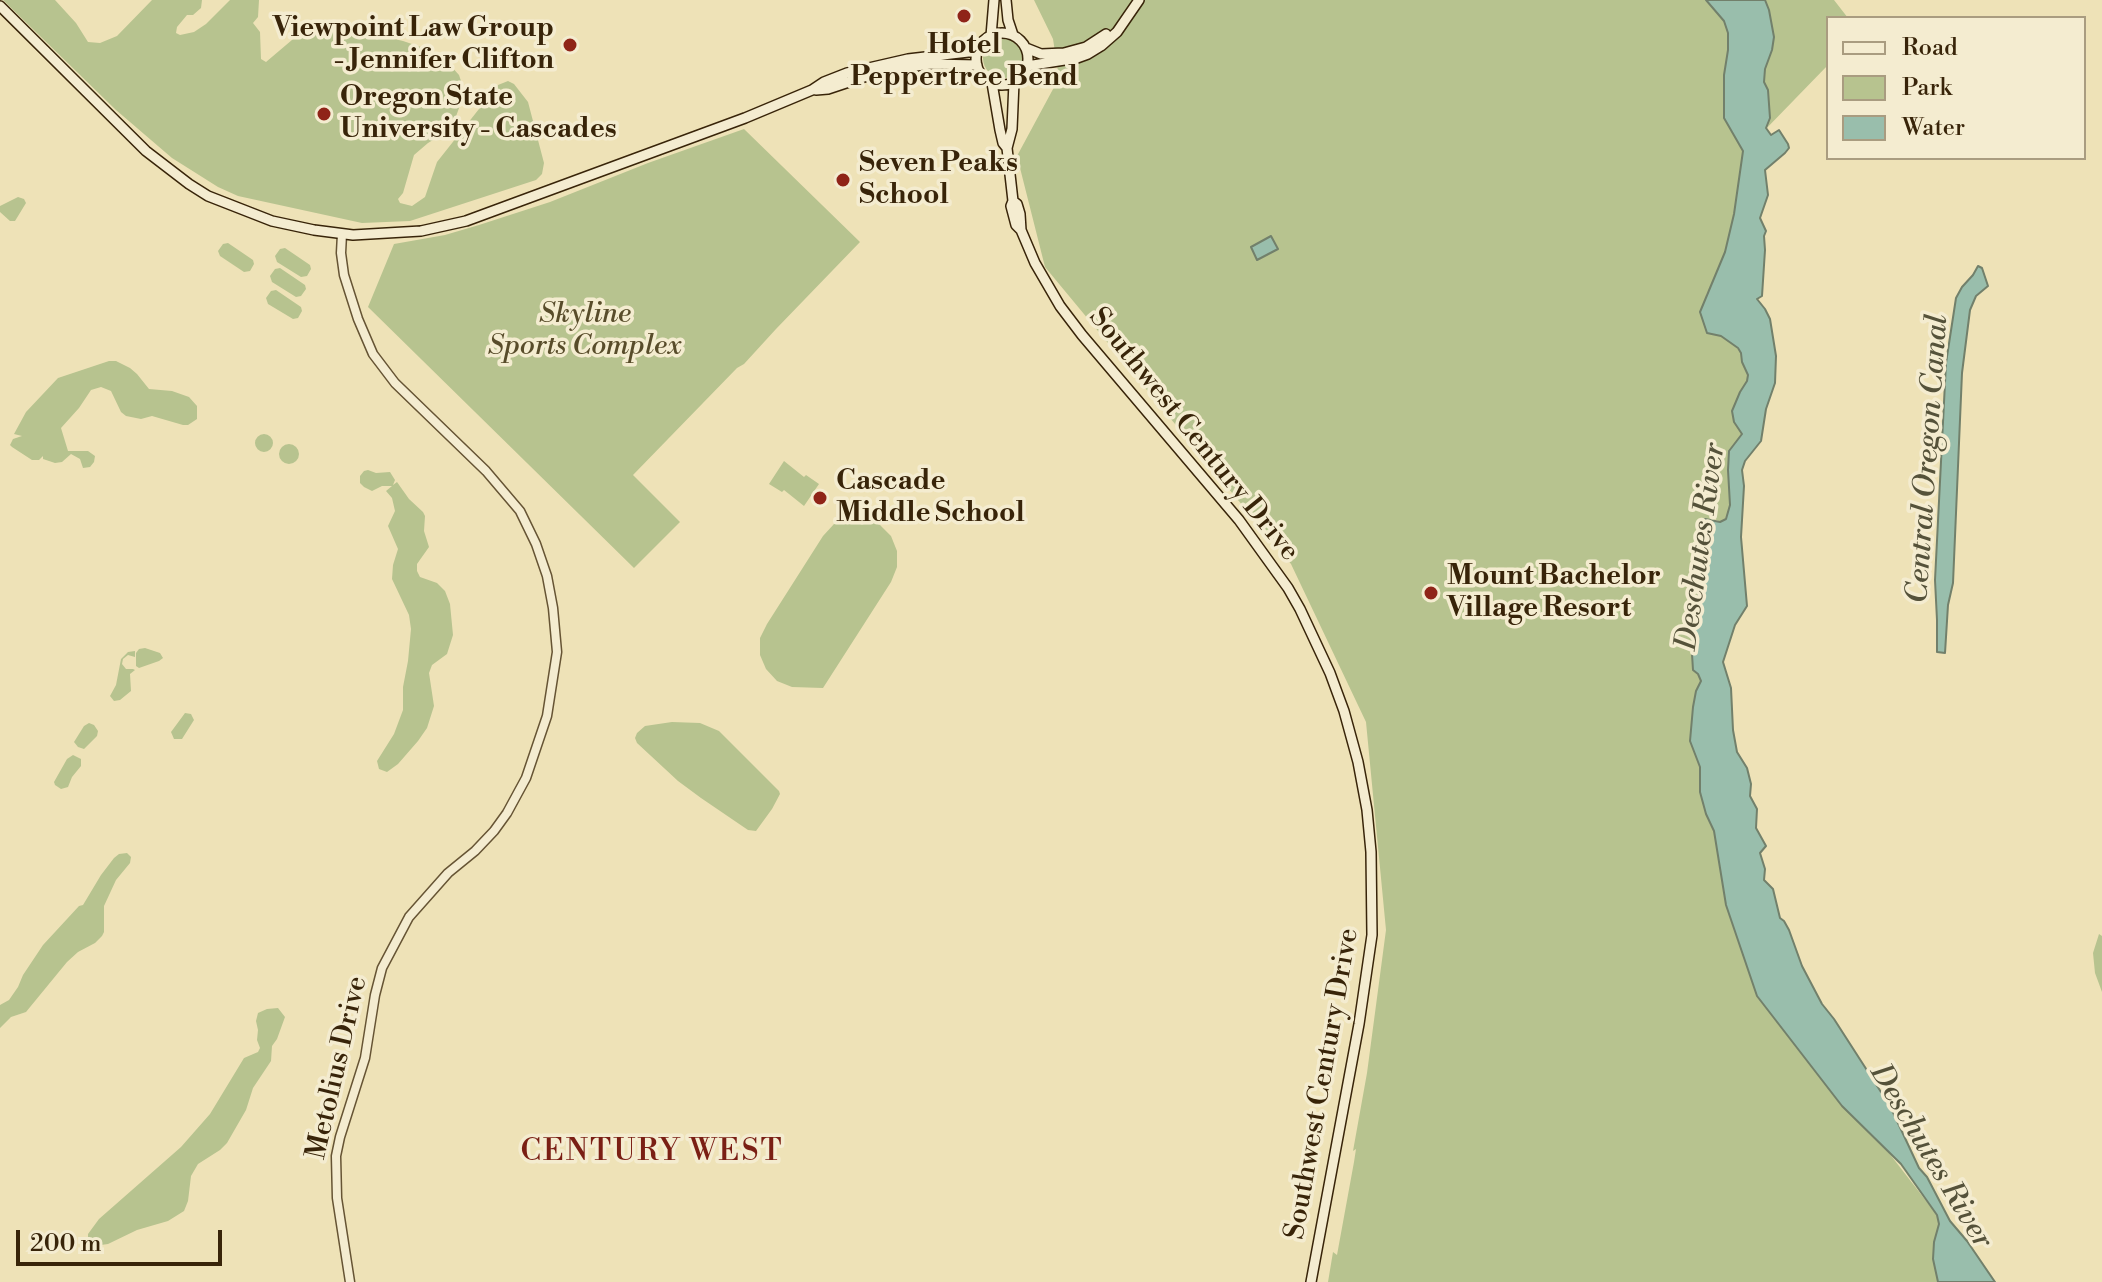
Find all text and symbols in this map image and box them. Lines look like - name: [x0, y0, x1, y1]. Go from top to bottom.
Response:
- marker: Hotel Peppertree Bend: [955, 7, 973, 25]
- place label: Viewpoint Law Group - Jennifer Clifton: [273, 12, 554, 78]
- legend: [1826, 16, 2086, 160]
- place label: Hotel Peppertree Bend: [850, 29, 1078, 95]
- text: Road: [1902, 33, 1958, 63]
- marker: Viewpoint Law Group - Jennifer Clifton: [561, 36, 579, 54]
- text: Park: [1902, 73, 1952, 103]
- place label: Oregon State University - Cascades: [340, 81, 617, 147]
- marker: Oregon State University - Cascades: [315, 105, 333, 123]
- text: Water: [1902, 113, 1965, 143]
- place label: Seven Peaks School: [859, 147, 1018, 213]
- marker: Seven Peaks School: [834, 171, 852, 189]
- park label: Skyline Sports Complex: [488, 298, 682, 364]
- street label: Southwest Century Drive: [1081, 302, 1305, 568]
- water label: Central Oregon Canal: [1901, 313, 1957, 605]
- water label: Deschutes River: [1670, 441, 1734, 653]
- place label: Cascade Middle School: [836, 465, 1025, 531]
- marker: Cascade Middle School: [811, 489, 829, 507]
- place label: Mount Bachelor Village Resort: [1447, 560, 1661, 626]
- marker: Mount Bachelor Village Resort: [1422, 584, 1440, 602]
- street label: Southwest Century Drive: [1279, 926, 1367, 1242]
- street label: Metolius Drive: [301, 973, 375, 1163]
- water label: Deschutes River: [1861, 1058, 1999, 1256]
- district label: CENTURY WEST: [520, 1135, 784, 1171]
- scale bar: [20, 1214, 226, 1264]
- text: 200 m: [30, 1229, 101, 1259]

